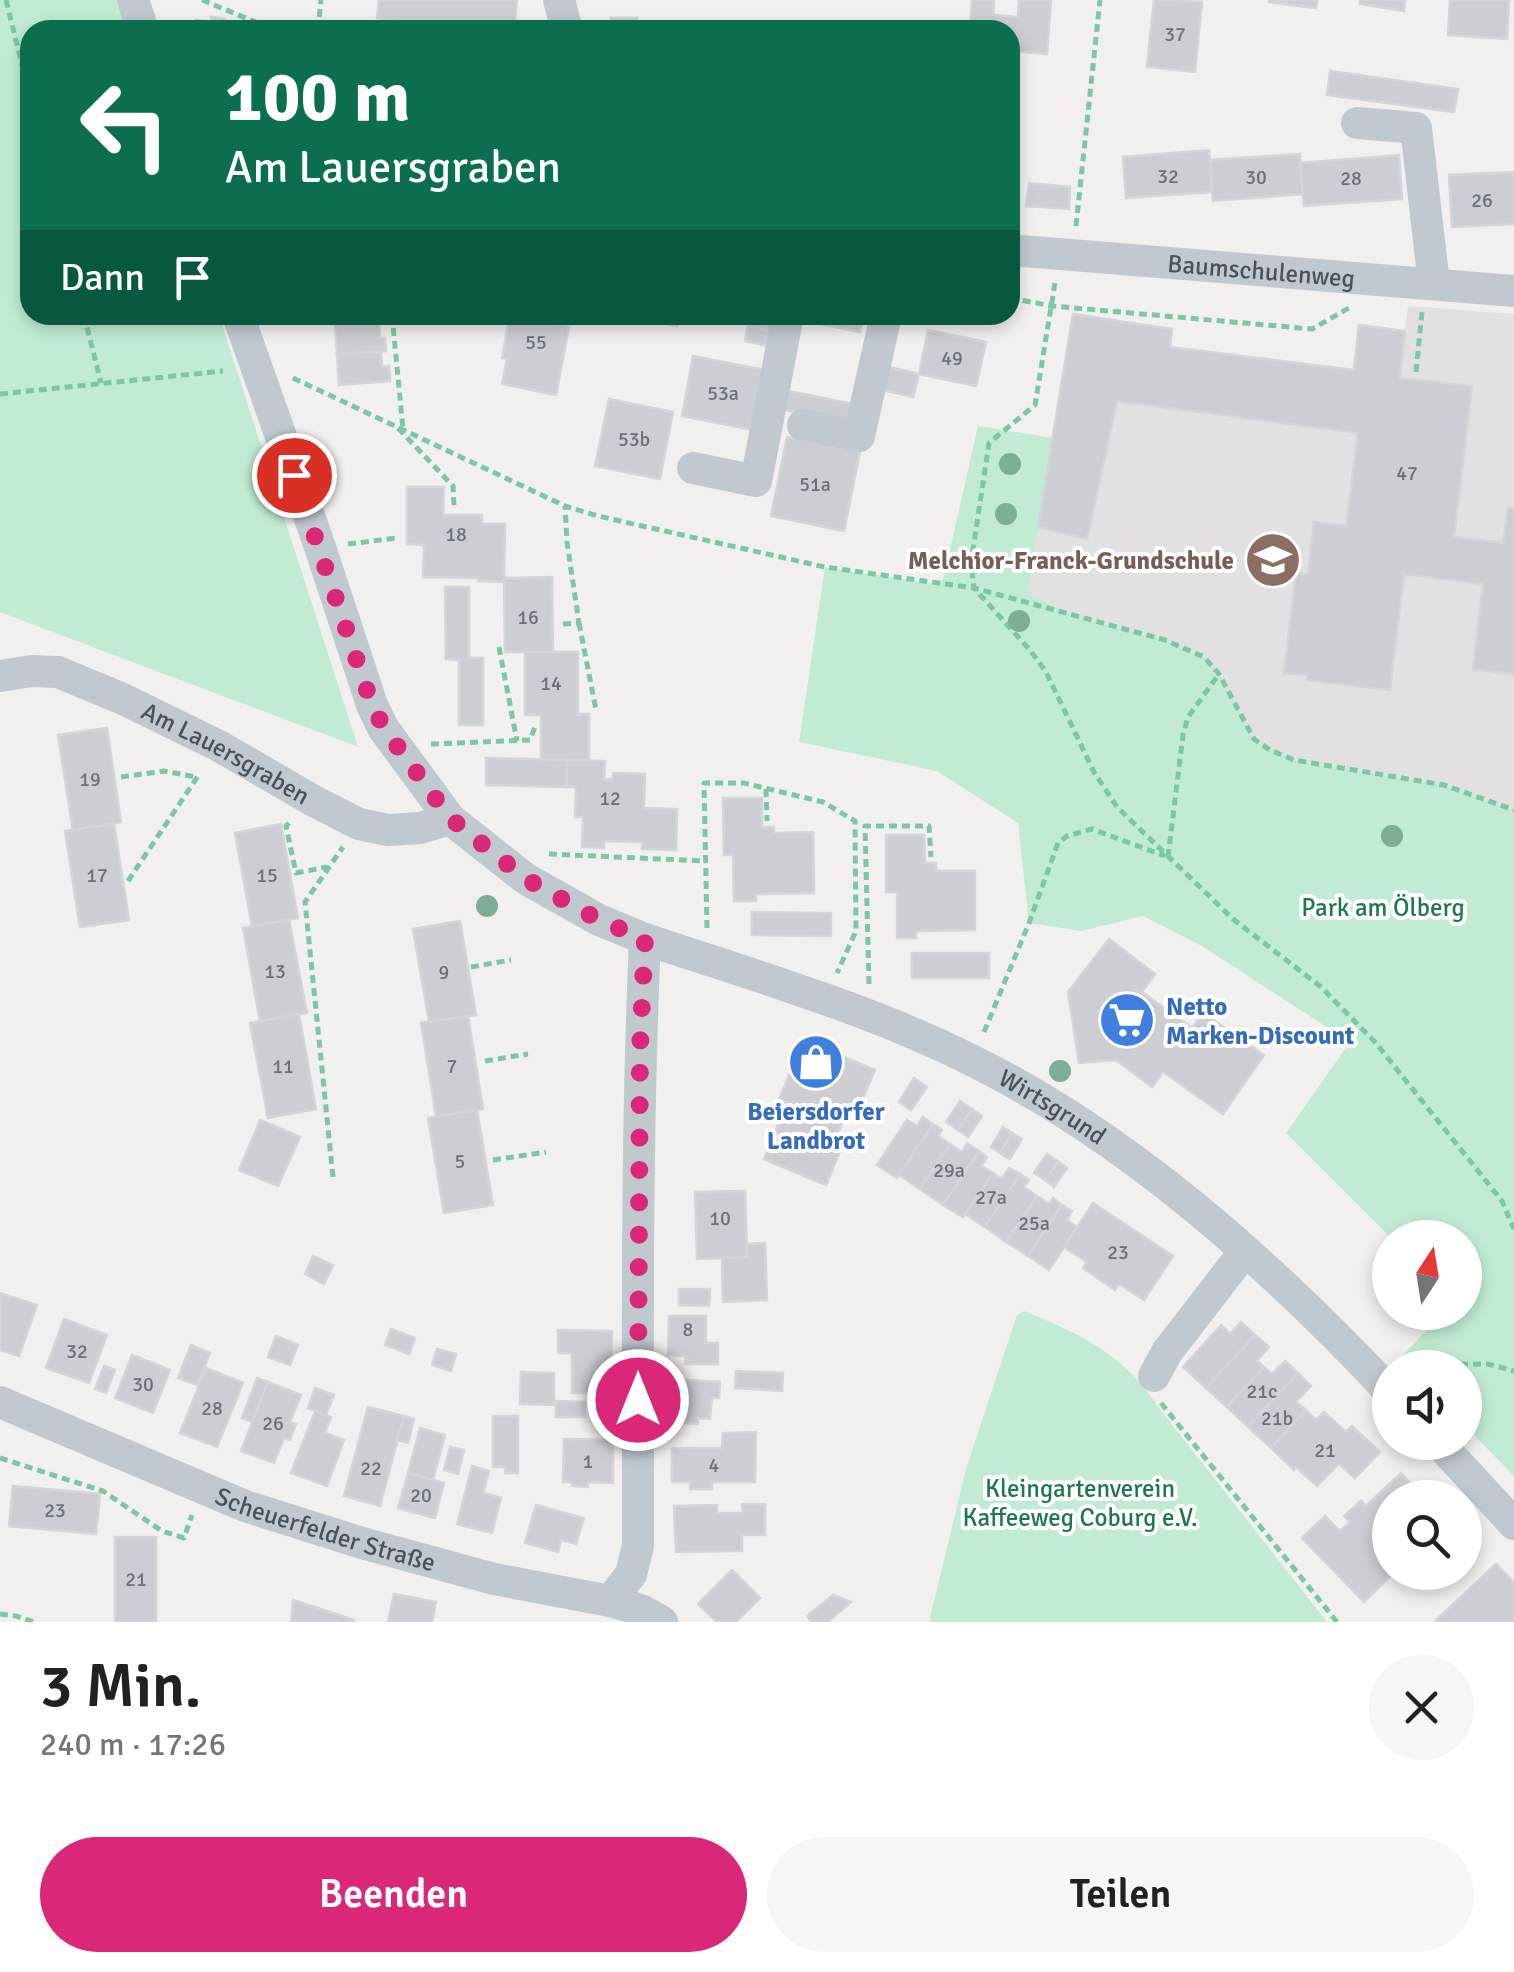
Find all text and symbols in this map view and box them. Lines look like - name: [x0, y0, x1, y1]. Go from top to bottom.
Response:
- house number: 37: [1164, 22, 1186, 47]
- text: 100 m: [225, 54, 410, 140]
- icon: left: [60, 60, 190, 190]
- text: Am Lauersgraben: [225, 140, 561, 195]
- house number: 32: [1157, 164, 1179, 189]
- house number: 30: [1245, 165, 1267, 190]
- house number: 28: [1340, 166, 1362, 191]
- house number: 26: [1471, 188, 1493, 213]
- street label: Baumschulenweg: [1166, 248, 1356, 294]
- icon: arrive: [165, 250, 220, 305]
- text: Dann: [60, 254, 145, 301]
- house number: 55: [525, 330, 547, 355]
- house number: 49: [941, 346, 963, 371]
- house number: 53a: [707, 381, 739, 406]
- house number: 53b: [618, 427, 650, 452]
- pin: [252, 433, 337, 518]
- icon: arrive: [267, 448, 322, 503]
- house number: 47: [1396, 461, 1418, 486]
- house number: 51a: [799, 472, 831, 497]
- house number: 18: [445, 522, 467, 547]
- school or university icon: Melchior-Franck-Grundschule: [1243, 530, 1303, 590]
- place label: Melchior-Franck-Grundschule: [908, 545, 1234, 576]
- house number: 16: [517, 605, 539, 630]
- house number: 14: [540, 671, 562, 696]
- street label: Am Lauersgraben: [136, 696, 315, 811]
- house number: 19: [79, 767, 101, 792]
- house number: 12: [599, 786, 621, 811]
- house number: 17: [86, 863, 108, 888]
- house number: 15: [256, 863, 278, 888]
- park label: Park am Ölberg: [1301, 892, 1465, 923]
- house number: 13: [264, 959, 286, 984]
- house number: 9: [439, 960, 449, 985]
- supermarket icon: Netto Marken-Discount: [1097, 990, 1157, 1050]
- place label: Netto Marken-Discount: [1166, 991, 1354, 1051]
- shop icon: Beiersdorfer Landbrot: [786, 1032, 846, 1092]
- house number: 11: [272, 1054, 294, 1079]
- house number: 7: [447, 1054, 457, 1079]
- street label: Wirtsgrund: [993, 1062, 1112, 1152]
- place label: Beiersdorfer Landbrot: [747, 1096, 885, 1156]
- house number: 5: [455, 1149, 465, 1174]
- house number: 29a: [933, 1158, 965, 1183]
- house number: 27a: [975, 1185, 1007, 1210]
- house number: 10: [709, 1206, 731, 1231]
- house number: 25a: [1018, 1211, 1050, 1236]
- north arrow: [1372, 1220, 1482, 1330]
- map controls: [1372, 1220, 1482, 1590]
- house number: 23: [1107, 1240, 1129, 1265]
- house number: 8: [683, 1317, 693, 1342]
- house number: 32: [66, 1339, 88, 1364]
- position arrow: [586, 1348, 690, 1452]
- button: sound: [1372, 1350, 1482, 1460]
- house number: 30: [132, 1372, 154, 1397]
- house number: 21c: [1246, 1379, 1278, 1404]
- house number: 28: [201, 1396, 223, 1421]
- house number: 21b: [1261, 1406, 1293, 1431]
- house number: 26: [262, 1411, 284, 1436]
- house number: 21: [1314, 1438, 1336, 1463]
- house number: 1: [583, 1449, 593, 1474]
- house number: 4: [709, 1453, 720, 1478]
- house number: 22: [360, 1456, 382, 1481]
- park label: Kleingartenverein Kaffeeweg Coburg e.V.: [963, 1473, 1198, 1533]
- street label: Scheuerfelder Straße: [211, 1480, 439, 1578]
- button: search: [1372, 1480, 1482, 1590]
- house number: 20: [410, 1483, 432, 1508]
- house number: 23: [44, 1498, 66, 1523]
- house number: 21: [125, 1567, 147, 1592]
- text: 3 Min.: [40, 1650, 201, 1724]
- button: close: [1369, 1655, 1474, 1760]
- text: 240 m · 17:26: [40, 1725, 226, 1764]
- button: Beenden: [40, 1837, 747, 1952]
- button: Teilen: [767, 1837, 1474, 1952]

